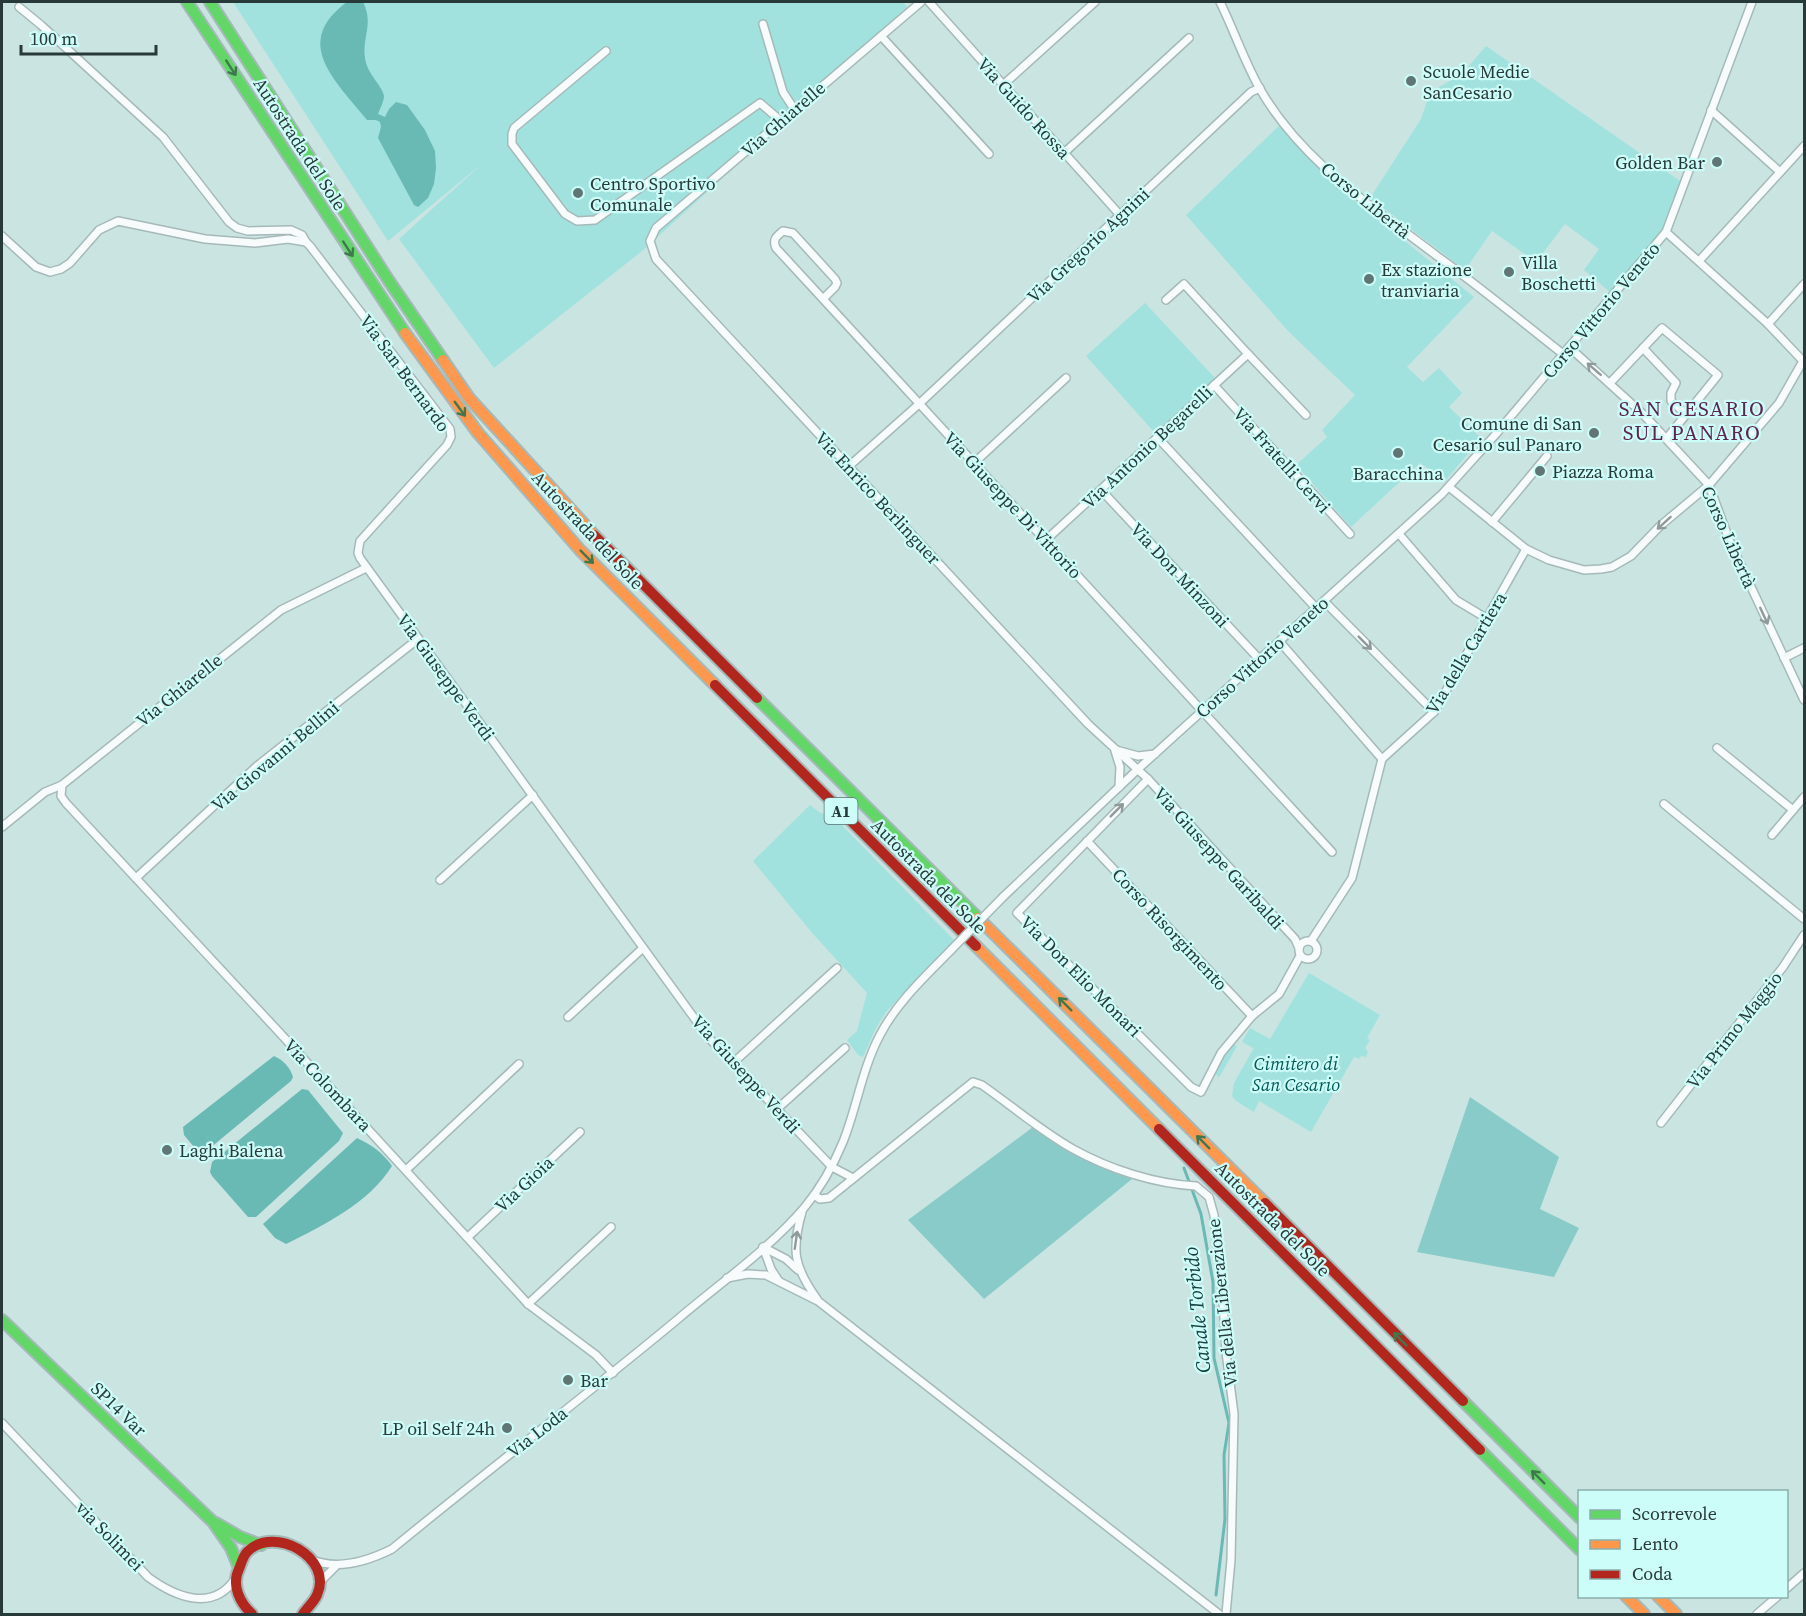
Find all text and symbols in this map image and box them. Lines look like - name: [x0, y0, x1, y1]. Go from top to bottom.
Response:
- scale bar: [21, 18, 156, 56]
- text: 100 m: [30, 26, 77, 51]
- street label: Via Guido Rossa: [972, 52, 1077, 165]
- one-way arrow: [225, 59, 237, 76]
- place label: Scuole Medie SanCesario: [1423, 59, 1530, 105]
- street label: Autostrada del Sole: [248, 73, 352, 215]
- marker: Scuole Medie SanCesario: [1404, 74, 1418, 88]
- street label: Via Ghiarelle: [735, 75, 831, 163]
- place label: Golden Bar: [1615, 150, 1705, 175]
- marker: Golden Bar: [1710, 155, 1724, 169]
- street label: Corso Libertà: [1316, 156, 1417, 245]
- place label: Centro Sportivo Comunale: [590, 171, 716, 217]
- street label: Via Gregorio Agnini: [1021, 182, 1155, 308]
- marker: Centro Sportivo Comunale: [571, 186, 585, 200]
- street label: Corso Vittorio Veneto: [1536, 236, 1666, 384]
- one-way arrow: [343, 240, 355, 257]
- place label: Villa Boschetti: [1521, 250, 1596, 296]
- place label: Ex stazione tranviaria: [1381, 257, 1472, 303]
- marker: Villa Boschetti: [1502, 265, 1516, 279]
- marker: Ex stazione tranviaria: [1362, 272, 1376, 286]
- street label: Via San Bernardo: [354, 309, 456, 437]
- one-way arrow: [1587, 362, 1602, 376]
- street label: Via Antonio Begarelli: [1076, 380, 1218, 514]
- district label: SAN CESARIO SUL PANARO: [1619, 394, 1765, 447]
- one-way arrow: [454, 400, 466, 416]
- street label: Via Fratelli Cervi: [1228, 402, 1336, 518]
- place label: Comune di San Cesario sul Panaro: [1433, 411, 1582, 457]
- street label: Via Enrico Berlinguer: [810, 426, 947, 570]
- street label: Via Giuseppe Di Vittorio: [938, 426, 1088, 584]
- marker: Comune di San Cesario sul Panaro: [1587, 426, 1601, 440]
- marker: Baracchina: [1391, 446, 1405, 460]
- place label: Piazza Roma: [1552, 459, 1655, 484]
- place label: Baracchina: [1353, 461, 1444, 486]
- marker: Piazza Roma: [1533, 464, 1547, 478]
- street label: Autostrada del Sole: [526, 465, 650, 595]
- street label: Corso Libertà: [1695, 482, 1763, 593]
- one-way arrow: [1657, 516, 1672, 530]
- street label: Via Don Minzoni: [1125, 517, 1235, 633]
- one-way arrow: [580, 549, 594, 564]
- street label: Via della Cartiera: [1420, 586, 1513, 719]
- street label: Corso Vittorio Veneto: [1190, 590, 1334, 724]
- one-way arrow: [1759, 607, 1771, 625]
- street label: Via Giuseppe Verdi: [391, 608, 501, 746]
- one-way arrow: [1358, 635, 1373, 650]
- street label: Via Ghiarelle: [131, 648, 227, 732]
- street label: Via Giovanni Bellini: [206, 695, 344, 817]
- street label: Via Giuseppe Garibaldi: [1148, 781, 1290, 935]
- road number: A1: [824, 798, 858, 824]
- one-way arrow: [1110, 803, 1125, 818]
- street label: Autostrada del Sole: [866, 813, 992, 939]
- street label: Corso Risorgimento: [1106, 862, 1234, 996]
- street label: Via Don Elio Monari: [1015, 910, 1147, 1042]
- street label: Via Primo Maggio: [1680, 966, 1788, 1094]
- one-way arrow: [1057, 997, 1072, 1012]
- street label: Via Giuseppe Verdi: [686, 1009, 806, 1139]
- street label: Via Colombara: [278, 1033, 378, 1138]
- park label: Cimitero di San Cesario: [1252, 1051, 1340, 1097]
- one-way arrow: [1195, 1135, 1210, 1150]
- place label: Laghi Balena: [179, 1138, 284, 1163]
- marker: Laghi Balena: [160, 1143, 174, 1157]
- street label: Via Gioia: [489, 1150, 560, 1218]
- street label: Autostrada del Sole: [1210, 1156, 1336, 1282]
- street label: Via della Liberazione: [1201, 1218, 1243, 1388]
- one-way arrow: [790, 1231, 801, 1250]
- water label: Canale Torbido: [1176, 1245, 1218, 1374]
- one-way arrow: [1393, 1332, 1408, 1347]
- place label: Bar: [580, 1368, 608, 1393]
- marker: Bar: [561, 1373, 575, 1387]
- street label: SP14 Var: [86, 1376, 153, 1442]
- street label: Via Loda: [502, 1400, 573, 1463]
- place label: LP oil Self 24h: [382, 1416, 495, 1441]
- marker: LP oil Self 24h: [500, 1421, 514, 1435]
- one-way arrow: [1531, 1470, 1546, 1484]
- legend: [1578, 1490, 1788, 1598]
- street label: via Solimei: [70, 1496, 150, 1576]
- text: Scorrevole: [1632, 1501, 1717, 1526]
- text: Lento: [1632, 1531, 1679, 1556]
- text: Coda: [1632, 1561, 1673, 1586]

